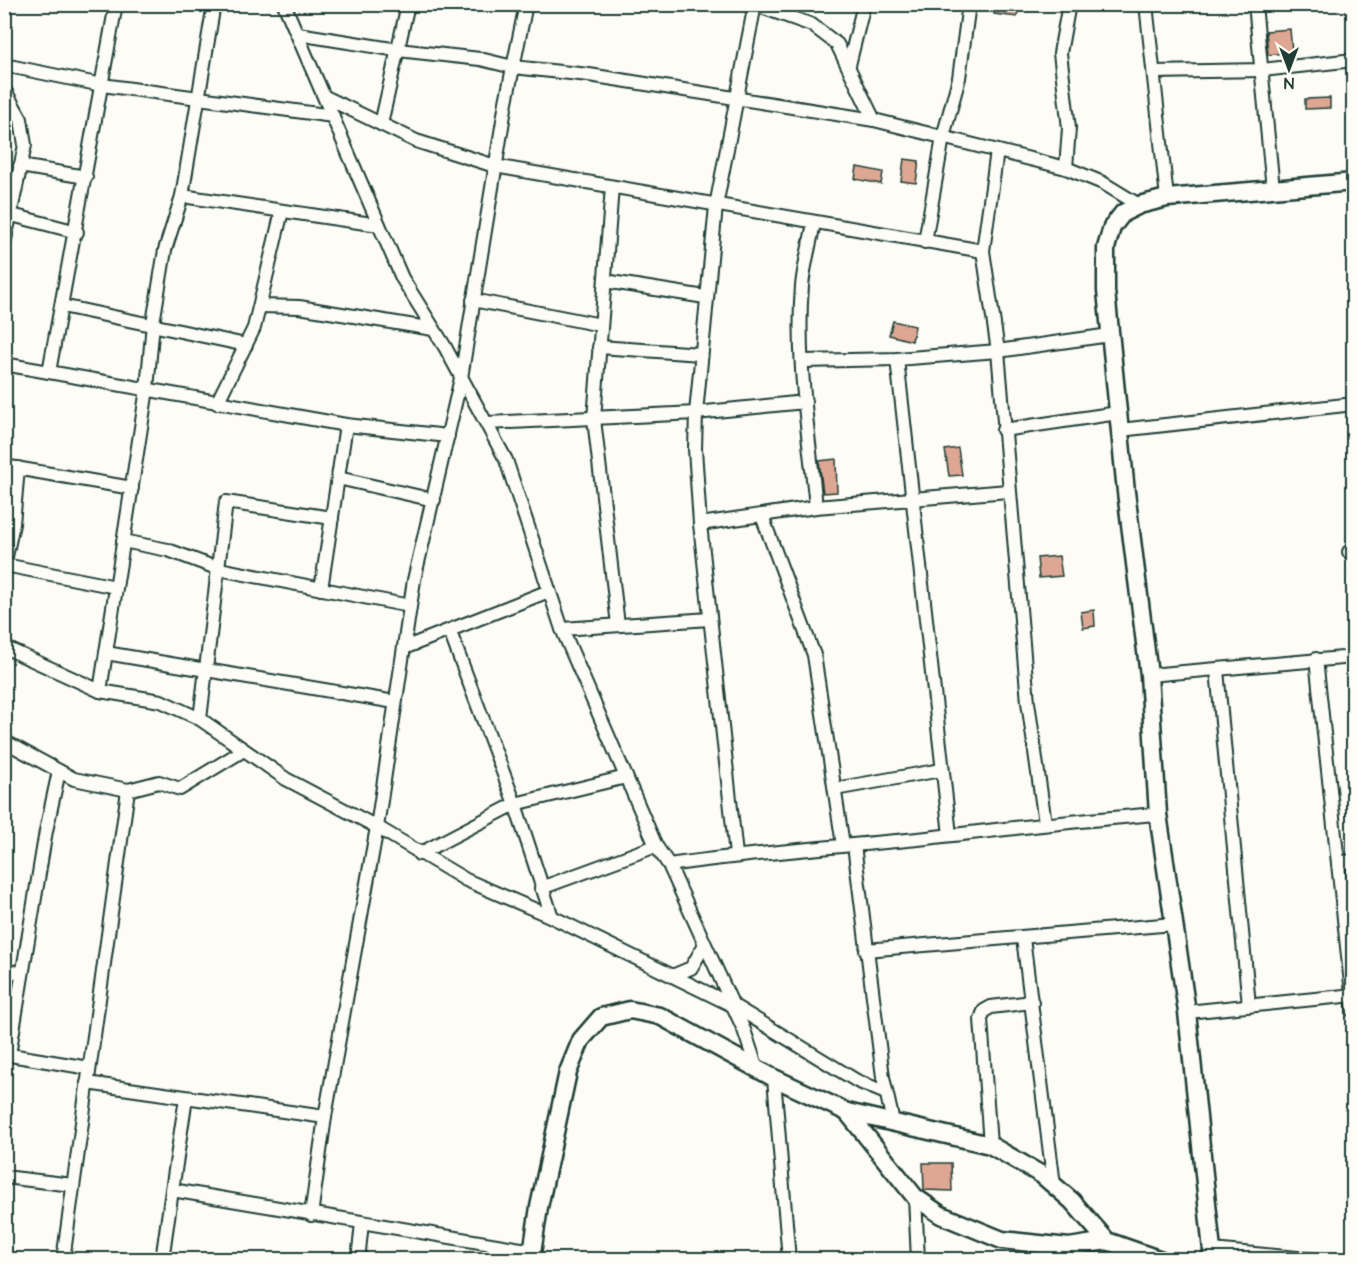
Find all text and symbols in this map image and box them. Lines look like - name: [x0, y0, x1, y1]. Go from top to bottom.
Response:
- north arrow: [1259, 39, 1319, 99]
- text: N: [1284, 72, 1294, 94]

